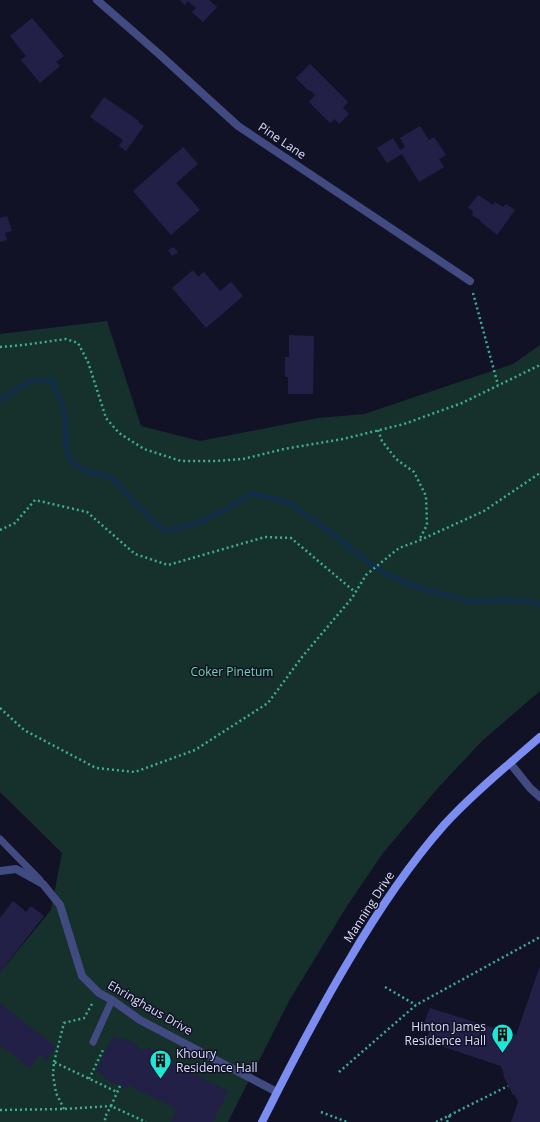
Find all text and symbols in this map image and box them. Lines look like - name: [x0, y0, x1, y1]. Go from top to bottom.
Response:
- street label: Pine Lane: [255, 118, 310, 163]
- park label: Coker Pinetum: [191, 663, 273, 680]
- street label: Manning Drive: [339, 868, 398, 946]
- street label: Ehringhaus Drive: [105, 976, 196, 1039]
- place label: Hinton James Residence Hall: [404, 1018, 486, 1049]
- building icon: Hinton James Residence Hall: [489, 1021, 515, 1054]
- place label: Khoury Residence Hall: [176, 1045, 258, 1076]
- building icon: Khoury Residence Hall: [147, 1048, 173, 1081]

